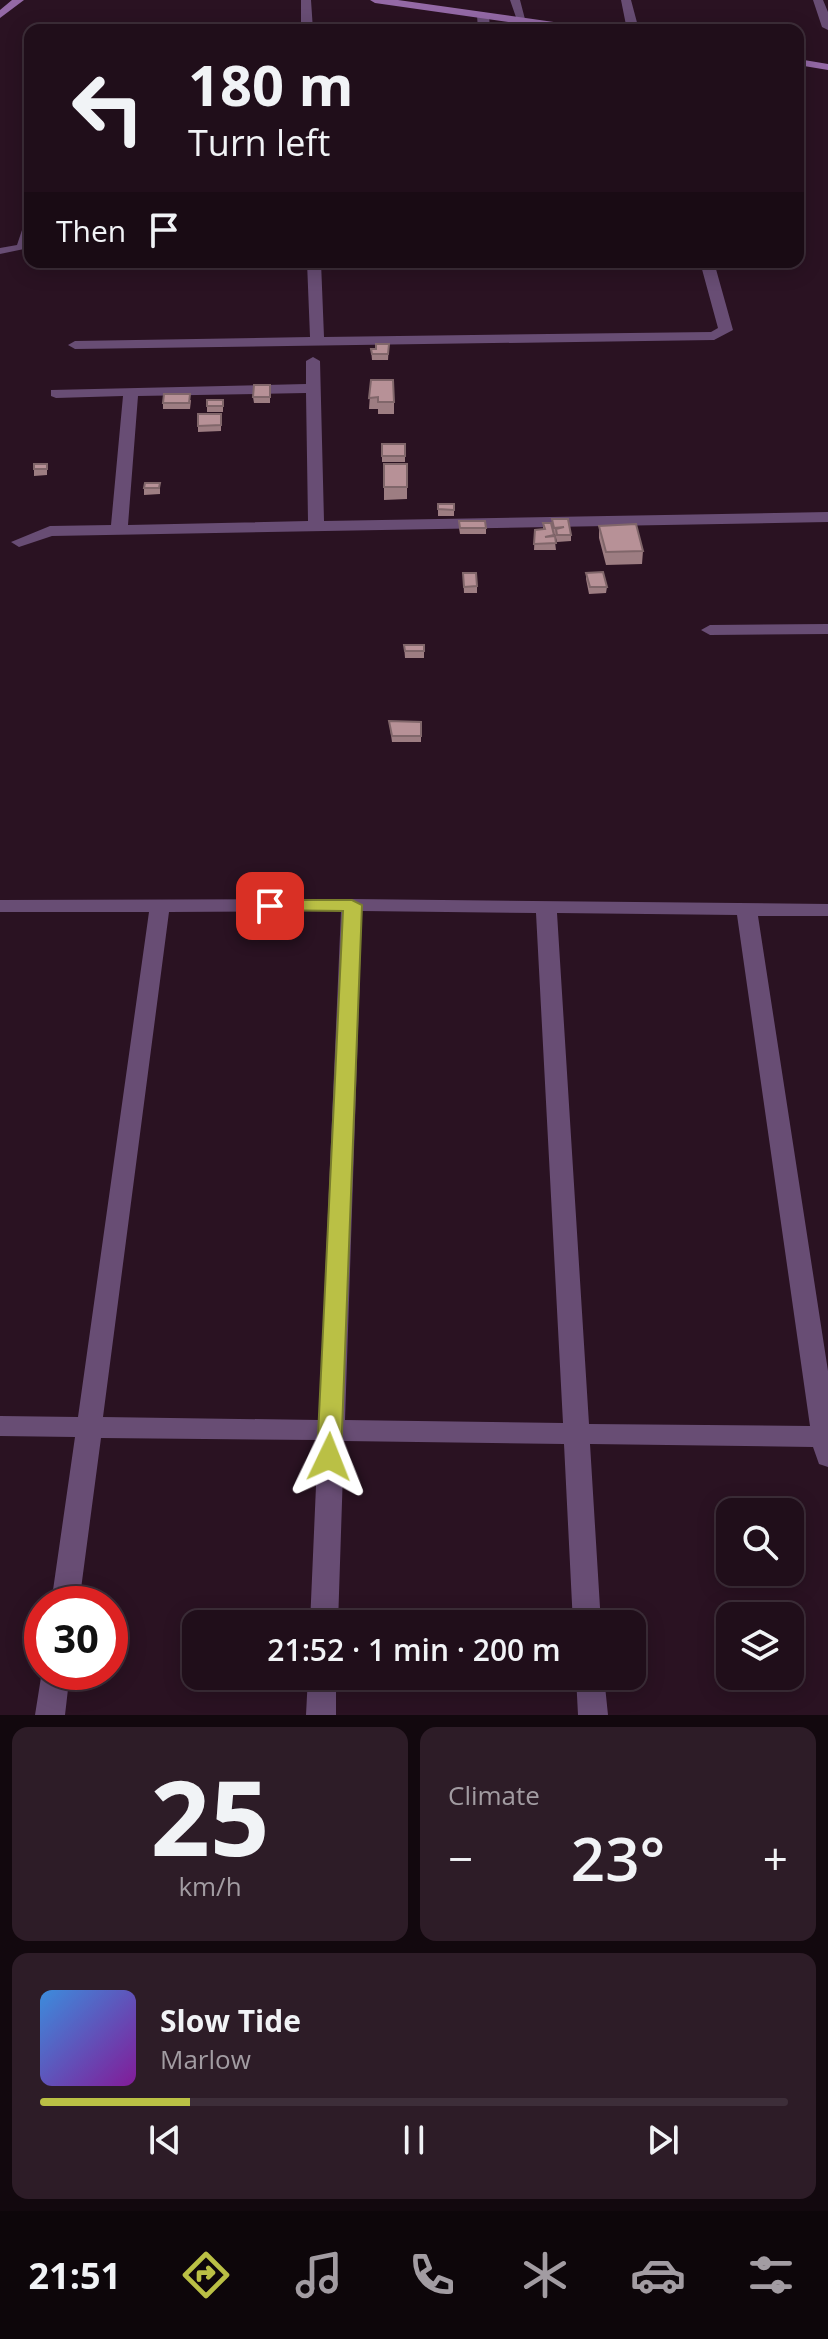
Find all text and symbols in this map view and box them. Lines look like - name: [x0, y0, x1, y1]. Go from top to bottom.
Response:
- text: 180 m: [188, 46, 354, 122]
- icon: left: [56, 56, 160, 160]
- text: Turn left: [188, 118, 330, 167]
- icon: arrive: [142, 208, 186, 252]
- text: Then: [56, 210, 126, 251]
- pin: [236, 872, 304, 940]
- icon: arrive: [248, 884, 292, 928]
- position arrow: [287, 1415, 371, 1499]
- map controls: [716, 1498, 804, 1690]
- button: search: [716, 1498, 804, 1586]
- speed limit sign: 30: [24, 1586, 128, 1690]
- button: layers: [716, 1602, 804, 1690]
- text: 21:52 · 1 min · 200 m: [267, 1629, 561, 1670]
- text: 25: [151, 1745, 269, 1886]
- text: Climate: [448, 1777, 540, 1813]
- text: 23°: [571, 1817, 665, 1899]
- text: −: [448, 1828, 473, 1888]
- text: +: [763, 1828, 788, 1888]
- text: km/h: [178, 1868, 242, 1904]
- text: Slow Tide: [160, 2000, 301, 2041]
- text: Marlow: [160, 2041, 251, 2077]
- icon: previous: [143, 2118, 187, 2162]
- icon: pause: [392, 2118, 436, 2162]
- icon: next: [641, 2118, 685, 2162]
- icon: directions: [178, 2247, 234, 2303]
- icon: music: [291, 2247, 347, 2303]
- icon: phone: [404, 2247, 460, 2303]
- icon: climate: [517, 2247, 573, 2303]
- icon: car: [630, 2247, 686, 2303]
- icon: filters: [743, 2247, 799, 2303]
- text: 21:51: [29, 2251, 121, 2300]

